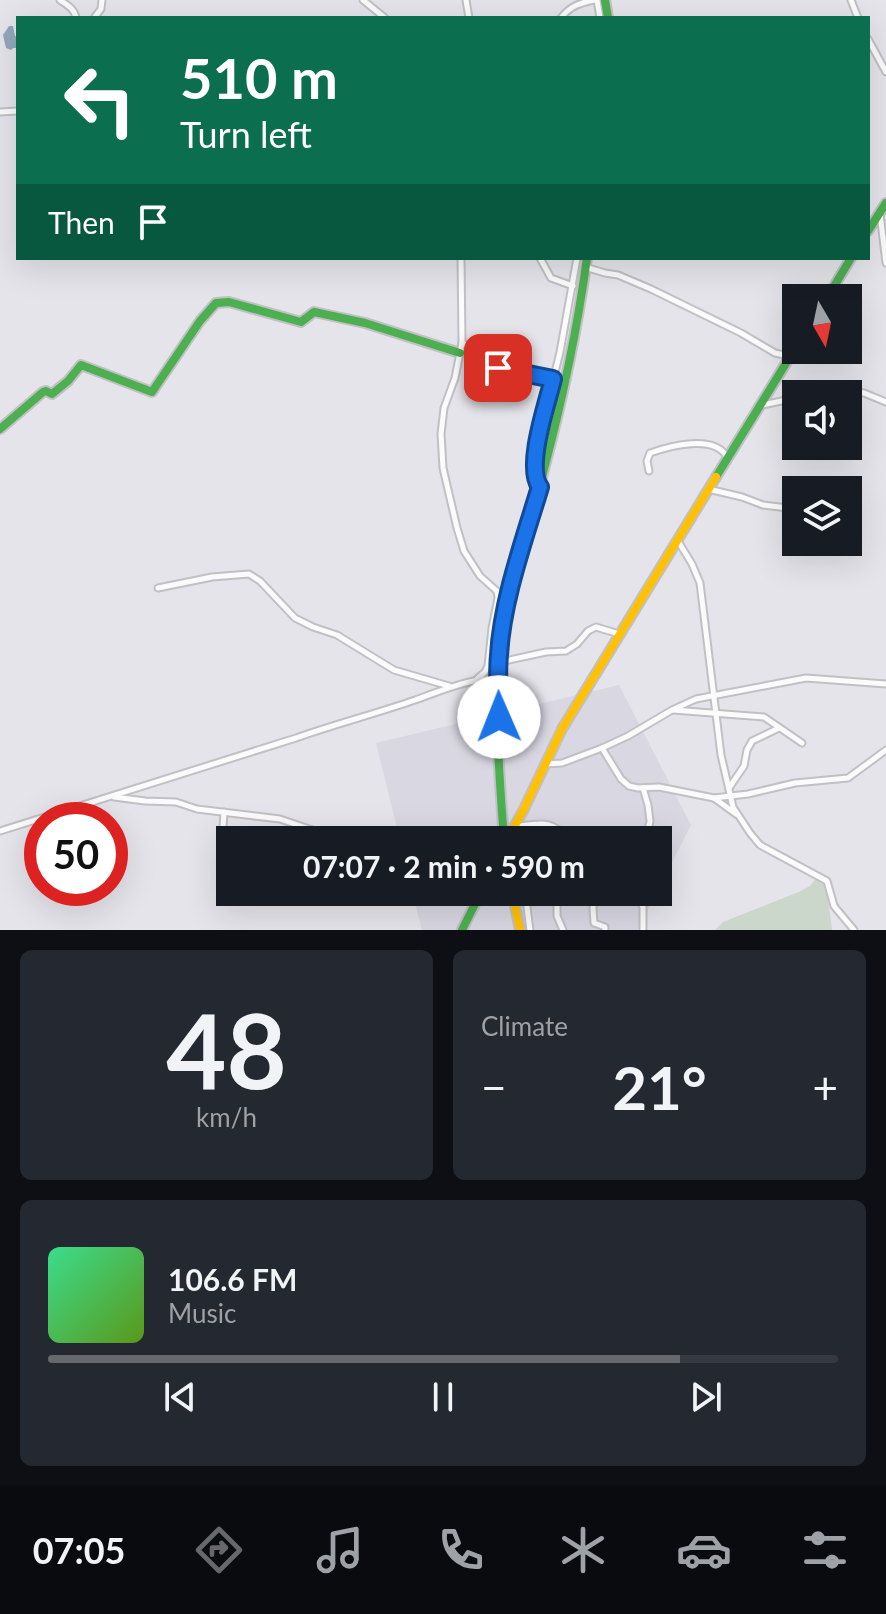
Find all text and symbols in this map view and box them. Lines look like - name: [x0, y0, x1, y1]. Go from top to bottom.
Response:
- text: 510 m: [180, 44, 338, 111]
- icon: left: [48, 48, 152, 152]
- text: Turn left: [180, 112, 312, 156]
- icon: arrive: [131, 200, 175, 244]
- text: Then: [48, 204, 115, 240]
- north arrow: [782, 284, 862, 364]
- map controls: [782, 284, 862, 556]
- pin: [464, 334, 532, 402]
- icon: arrive: [476, 346, 520, 390]
- button: sound: [782, 380, 862, 460]
- button: layers: [782, 476, 862, 556]
- position arrow: [457, 675, 541, 759]
- speed limit sign: 50: [24, 802, 128, 906]
- text: 07:07 · 2 min · 590 m: [303, 848, 585, 884]
- text: 48: [166, 986, 287, 1111]
- text: Climate: [481, 1010, 568, 1042]
- text: 21°: [612, 1051, 707, 1123]
- text: −: [481, 1061, 507, 1113]
- text: +: [812, 1061, 838, 1113]
- text: km/h: [196, 1101, 257, 1133]
- text: 106.6 FM: [168, 1261, 297, 1297]
- text: Music: [168, 1297, 236, 1329]
- icon: previous: [158, 1375, 202, 1419]
- icon: pause: [421, 1375, 465, 1419]
- icon: next: [684, 1375, 728, 1419]
- icon: directions: [191, 1522, 247, 1578]
- icon: music: [312, 1522, 368, 1578]
- icon: phone: [433, 1522, 489, 1578]
- icon: climate: [555, 1522, 611, 1578]
- icon: car: [676, 1522, 732, 1578]
- icon: filters: [797, 1522, 853, 1578]
- text: 07:05: [33, 1528, 125, 1572]

